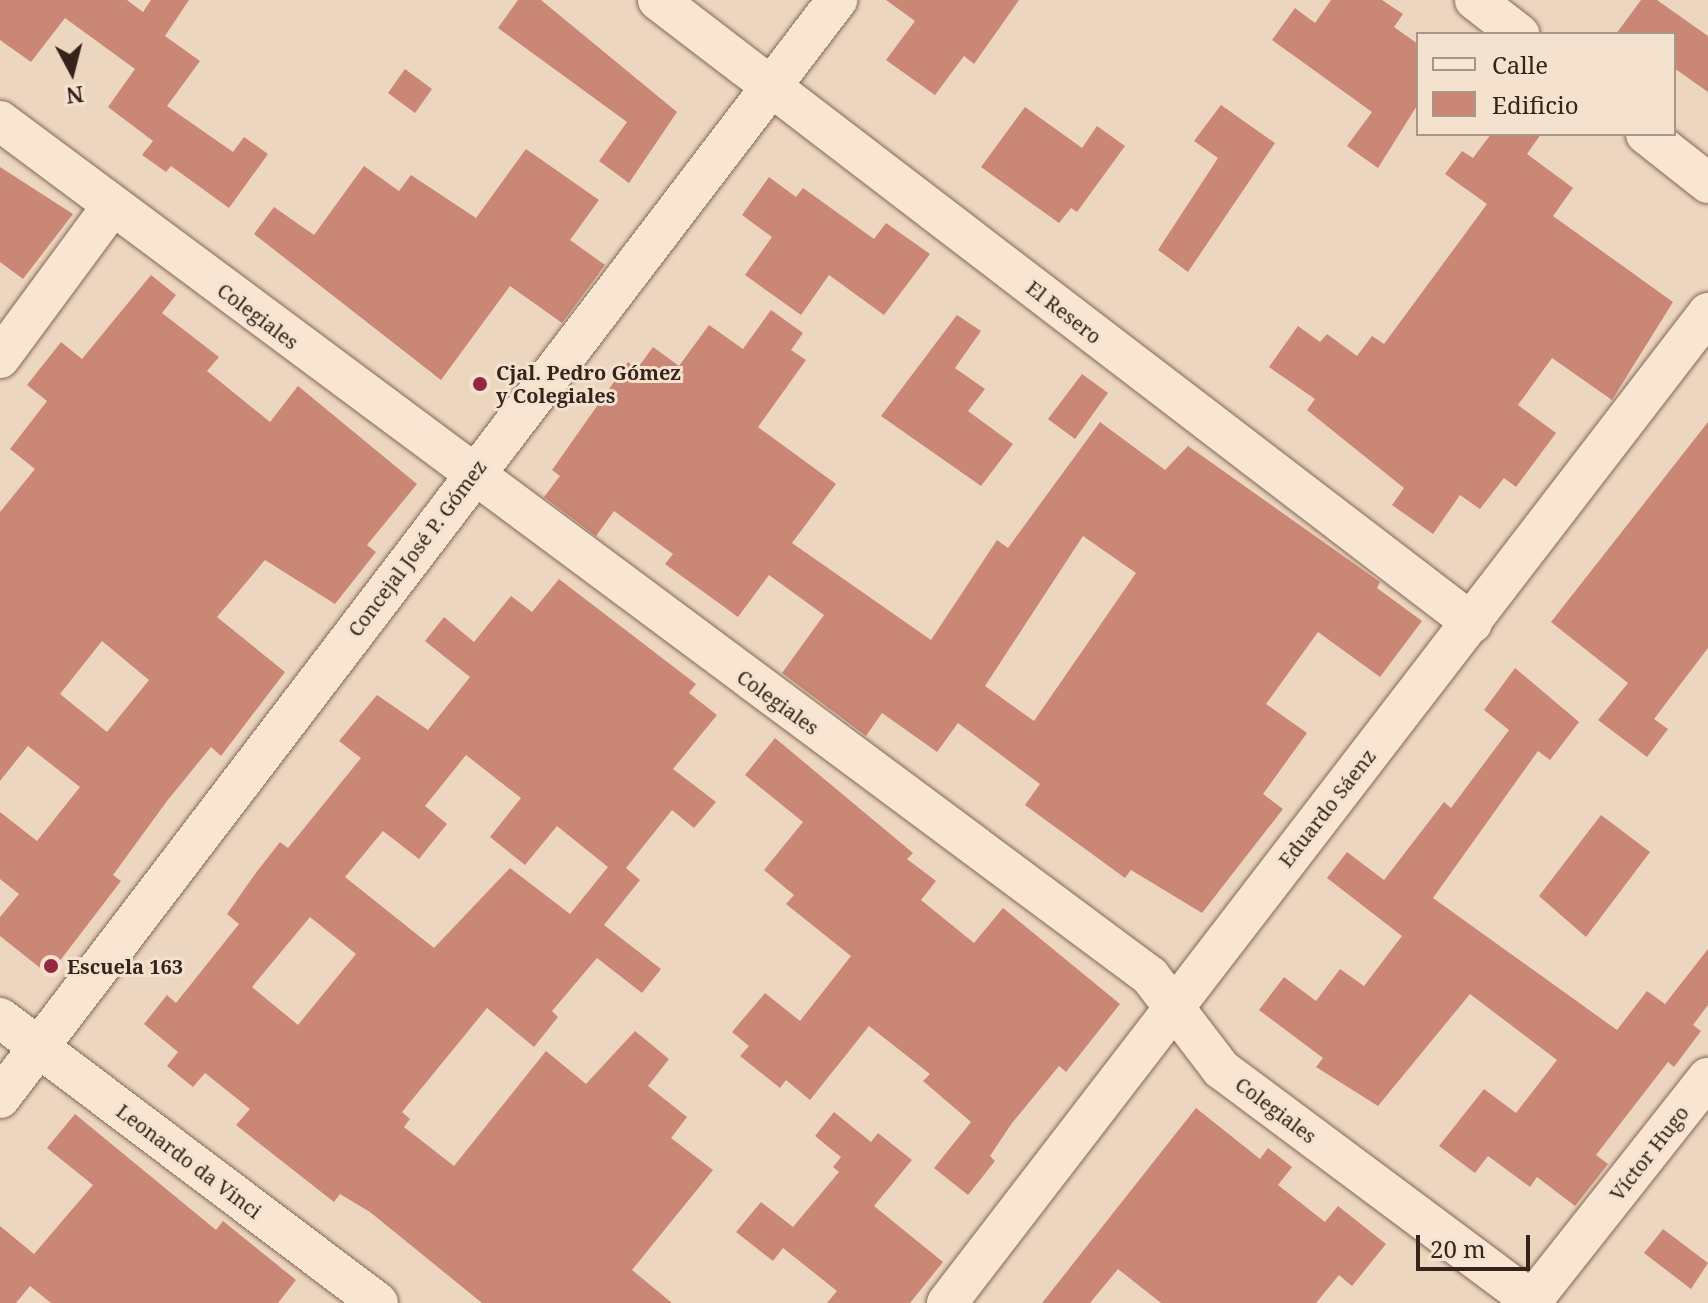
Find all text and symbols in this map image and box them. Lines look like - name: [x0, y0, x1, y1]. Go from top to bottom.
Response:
- north arrow: [32, 32, 112, 112]
- legend: [1416, 32, 1676, 136]
- text: Calle: [1492, 48, 1548, 81]
- text: N: [64, 80, 85, 112]
- text: Edificio: [1492, 88, 1579, 121]
- street label: El Resero: [1022, 275, 1106, 349]
- street label: Colegiales: [213, 278, 303, 354]
- place label: Cjal. Pedro Gómez y Colegiales: [496, 360, 681, 407]
- marker: Cjal. Pedro Gómez y Colegiales: [471, 375, 489, 393]
- street label: Concejal José P. Gómez: [343, 455, 491, 641]
- street label: Colegiales: [732, 664, 824, 740]
- street label: Eduardo Sáenz: [1273, 744, 1381, 872]
- place label: Escuela 163: [67, 954, 183, 978]
- marker: Escuela 163: [42, 957, 60, 975]
- street label: Colegiales: [1231, 1072, 1321, 1148]
- street label: Leonardo da Vinci: [112, 1099, 266, 1223]
- street label: Víctor Hugo: [1605, 1101, 1693, 1205]
- scale bar: [1420, 1219, 1534, 1269]
- text: 20 m: [1430, 1232, 1486, 1265]

